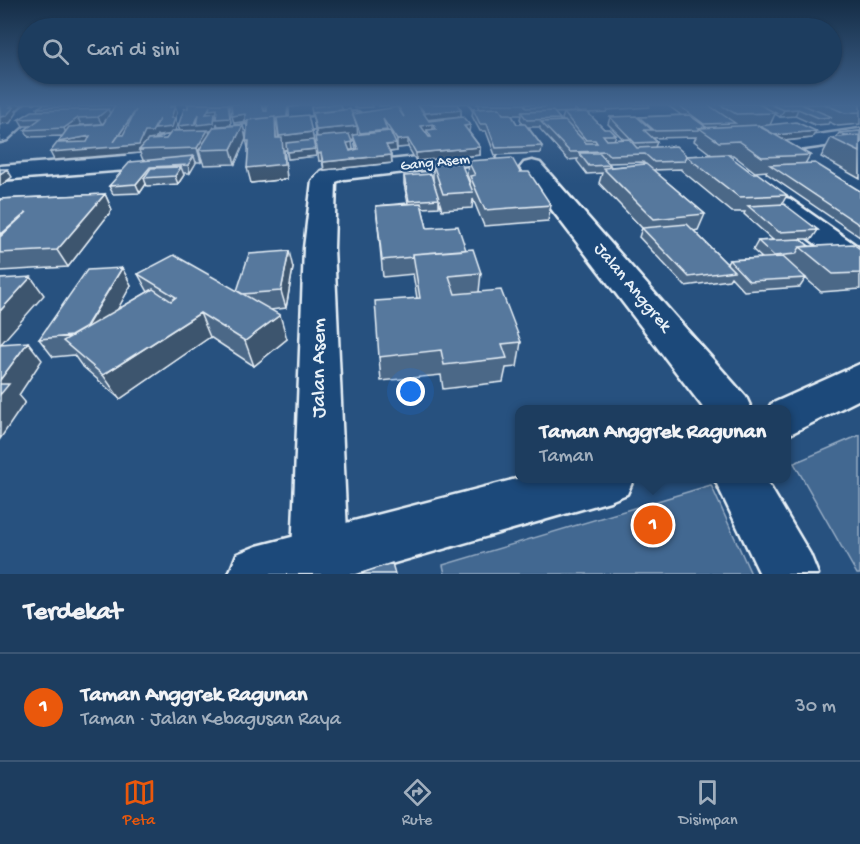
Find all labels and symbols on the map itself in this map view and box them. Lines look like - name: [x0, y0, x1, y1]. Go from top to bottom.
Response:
- street label: Gang Asem: [399, 150, 471, 176]
- street label: Jalan Anggrek: [589, 239, 677, 338]
- street label: Jalan Asem: [308, 318, 333, 418]
- your location: [396, 377, 425, 406]
- pin: 1: [634, 502, 672, 548]

